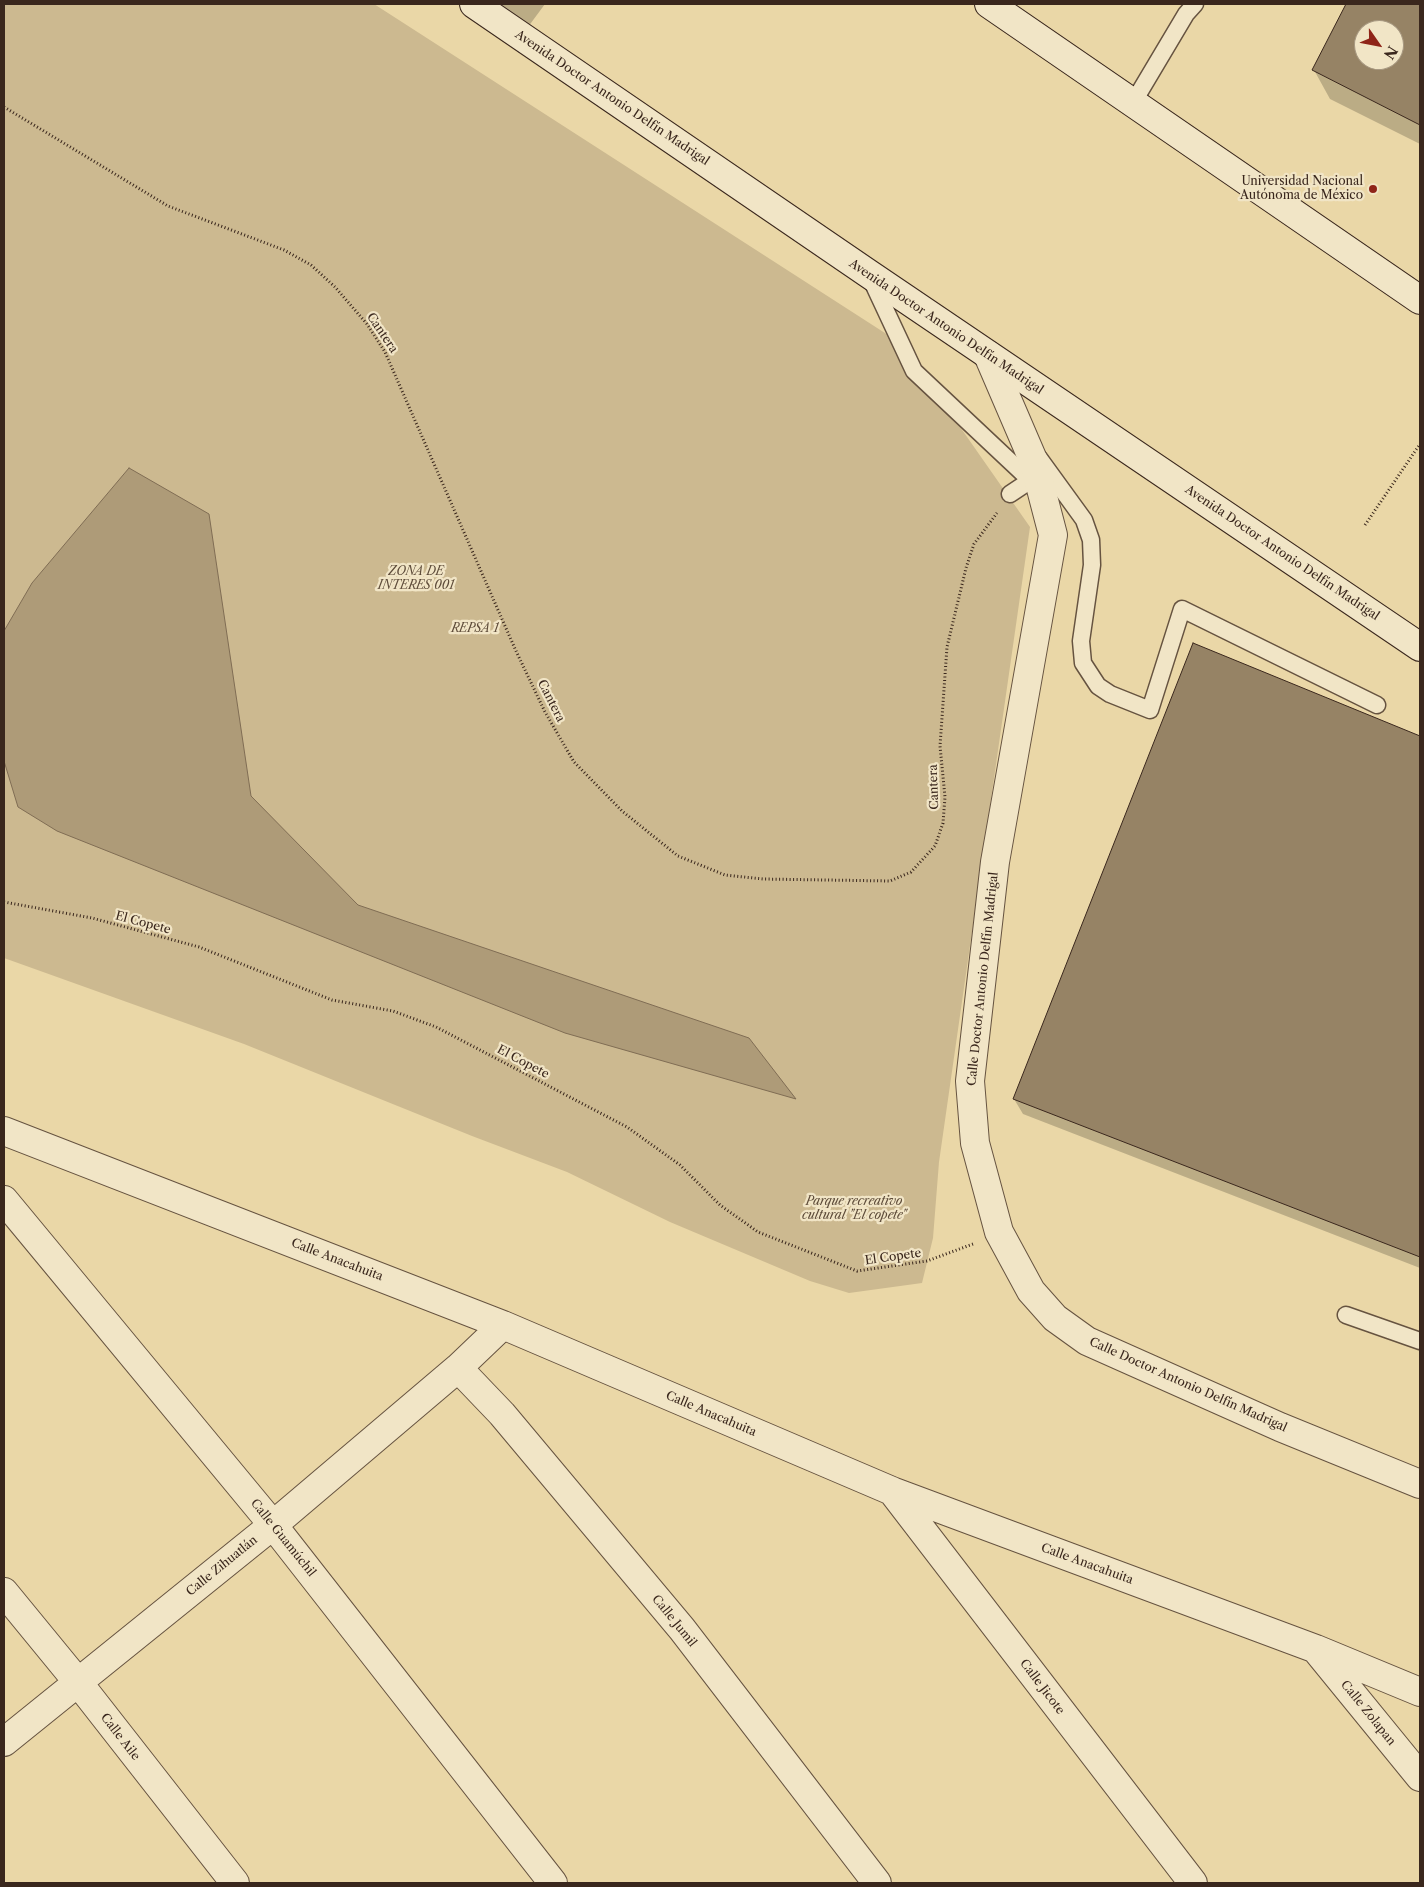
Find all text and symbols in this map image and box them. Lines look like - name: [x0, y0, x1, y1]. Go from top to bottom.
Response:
- north arrow: [1354, 20, 1404, 70]
- street label: Avenida Doctor Antonio Delfín Madrigal: [512, 27, 712, 169]
- text: N: [1380, 43, 1402, 63]
- place label: Universidad Nacional Autónoma de México: [1240, 175, 1363, 203]
- marker: Universidad Nacional Autónoma de México: [1367, 183, 1379, 195]
- street label: Avenida Doctor Antonio Delfín Madrigal: [846, 256, 1046, 398]
- street label: Cantera: [363, 310, 401, 356]
- street label: Avenida Doctor Antonio Delfín Madrigal: [1182, 482, 1382, 624]
- park label: ZONA DE INTERES 001: [378, 565, 454, 593]
- park label: REPSA 1: [451, 622, 499, 636]
- street label: Cantera: [534, 678, 568, 724]
- street label: Cantera: [926, 764, 942, 810]
- street label: Calle Doctor Antonio Delfín Madrigal: [965, 871, 1001, 1087]
- street label: El Copete: [114, 909, 172, 937]
- street label: El Copete: [495, 1042, 551, 1082]
- park label: Parque recreativo cultural "El copete": [802, 1195, 906, 1223]
- street label: Calle Anacahuita: [289, 1236, 385, 1284]
- street label: El Copete: [864, 1246, 922, 1268]
- street label: Calle Doctor Antonio Delfín Madrigal: [1087, 1335, 1289, 1435]
- street label: Calle Anacahuita: [663, 1388, 759, 1440]
- street label: Calle Guamúchil: [247, 1496, 319, 1580]
- street label: Calle Zihuatlán: [184, 1533, 260, 1599]
- street label: Calle Anacahuita: [1039, 1541, 1135, 1587]
- street label: Calle Jumil: [649, 1592, 699, 1650]
- street label: Calle Jicote: [1017, 1657, 1067, 1717]
- street label: Calle Zolapan: [1337, 1678, 1399, 1748]
- street label: Calle Aile: [97, 1711, 143, 1763]

